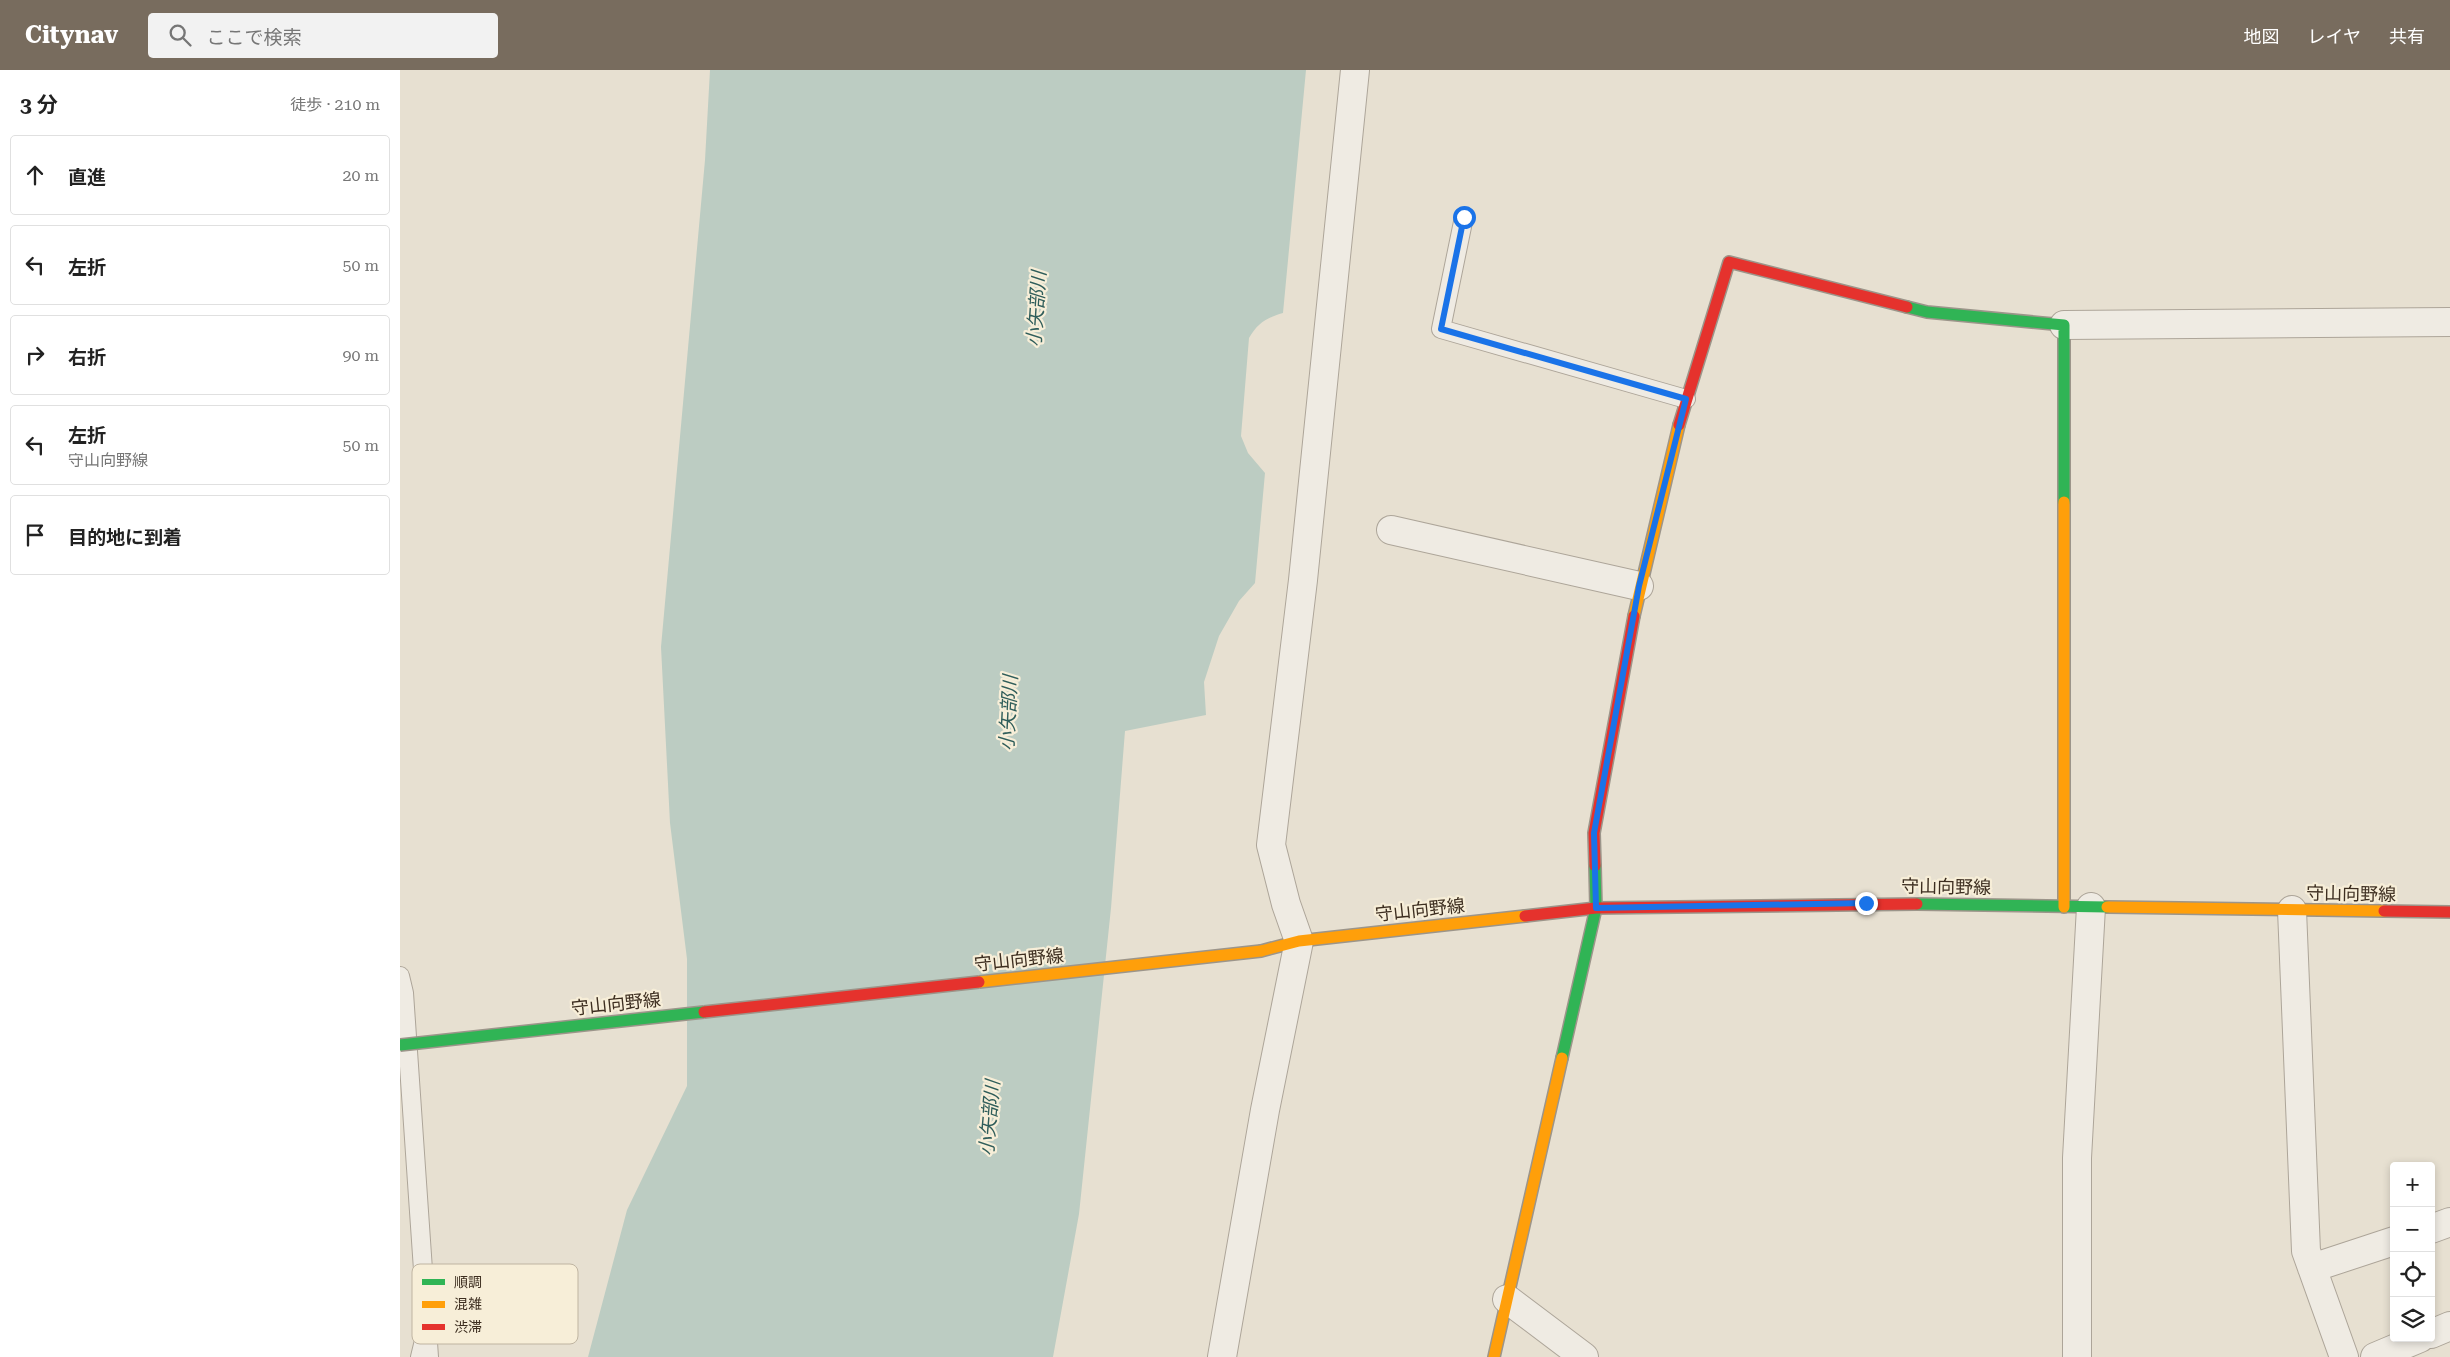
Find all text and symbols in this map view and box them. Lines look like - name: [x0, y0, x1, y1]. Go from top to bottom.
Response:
- search box: [148, 13, 498, 58]
- text: Citynav: [25, 21, 118, 49]
- icon: search: [166, 21, 194, 49]
- text: ここで検索: [206, 26, 301, 49]
- text: 地図: [2244, 26, 2280, 47]
- text: レイヤ: [2308, 26, 2361, 47]
- text: 共有: [2389, 26, 2425, 47]
- text: 3 分: [20, 93, 58, 117]
- text: 徒歩 · 210 m: [290, 95, 380, 114]
- icon: ahead: [21, 161, 49, 189]
- text: 直進: [68, 166, 106, 189]
- text: 20 m: [342, 166, 379, 185]
- route start: [1453, 206, 1476, 229]
- icon: left: [21, 251, 49, 279]
- text: 左折: [68, 256, 106, 279]
- text: 50 m: [342, 256, 379, 275]
- water label: 小矢部川: [1022, 268, 1051, 348]
- icon: right: [21, 341, 49, 369]
- text: 右折: [68, 346, 106, 369]
- text: 90 m: [342, 346, 379, 365]
- text: 左折: [68, 424, 106, 447]
- icon: left: [21, 431, 49, 459]
- text: 50 m: [342, 436, 379, 455]
- text: 守山向野線: [68, 451, 148, 470]
- icon: arrive: [21, 521, 49, 549]
- text: 目的地に到着: [68, 526, 182, 549]
- water label: 小矢部川: [995, 672, 1022, 752]
- street label: 守山向野線: [1901, 875, 1991, 898]
- street label: 守山向野線: [2306, 882, 2396, 905]
- route end: [1855, 892, 1878, 915]
- street label: 守山向野線: [1374, 894, 1466, 925]
- street label: 守山向野線: [973, 944, 1065, 975]
- street label: 守山向野線: [570, 988, 662, 1019]
- water label: 小矢部川: [975, 1077, 1004, 1157]
- map controls: [2390, 1162, 2435, 1342]
- button: +: [2390, 1162, 2435, 1207]
- button: −: [2390, 1207, 2435, 1252]
- button: locate: [2390, 1252, 2435, 1297]
- legend: [412, 1264, 578, 1344]
- text: 順調: [454, 1274, 482, 1290]
- text: 混雑: [454, 1296, 482, 1312]
- button: layers: [2390, 1297, 2435, 1342]
- text: 渋滞: [454, 1319, 482, 1335]

